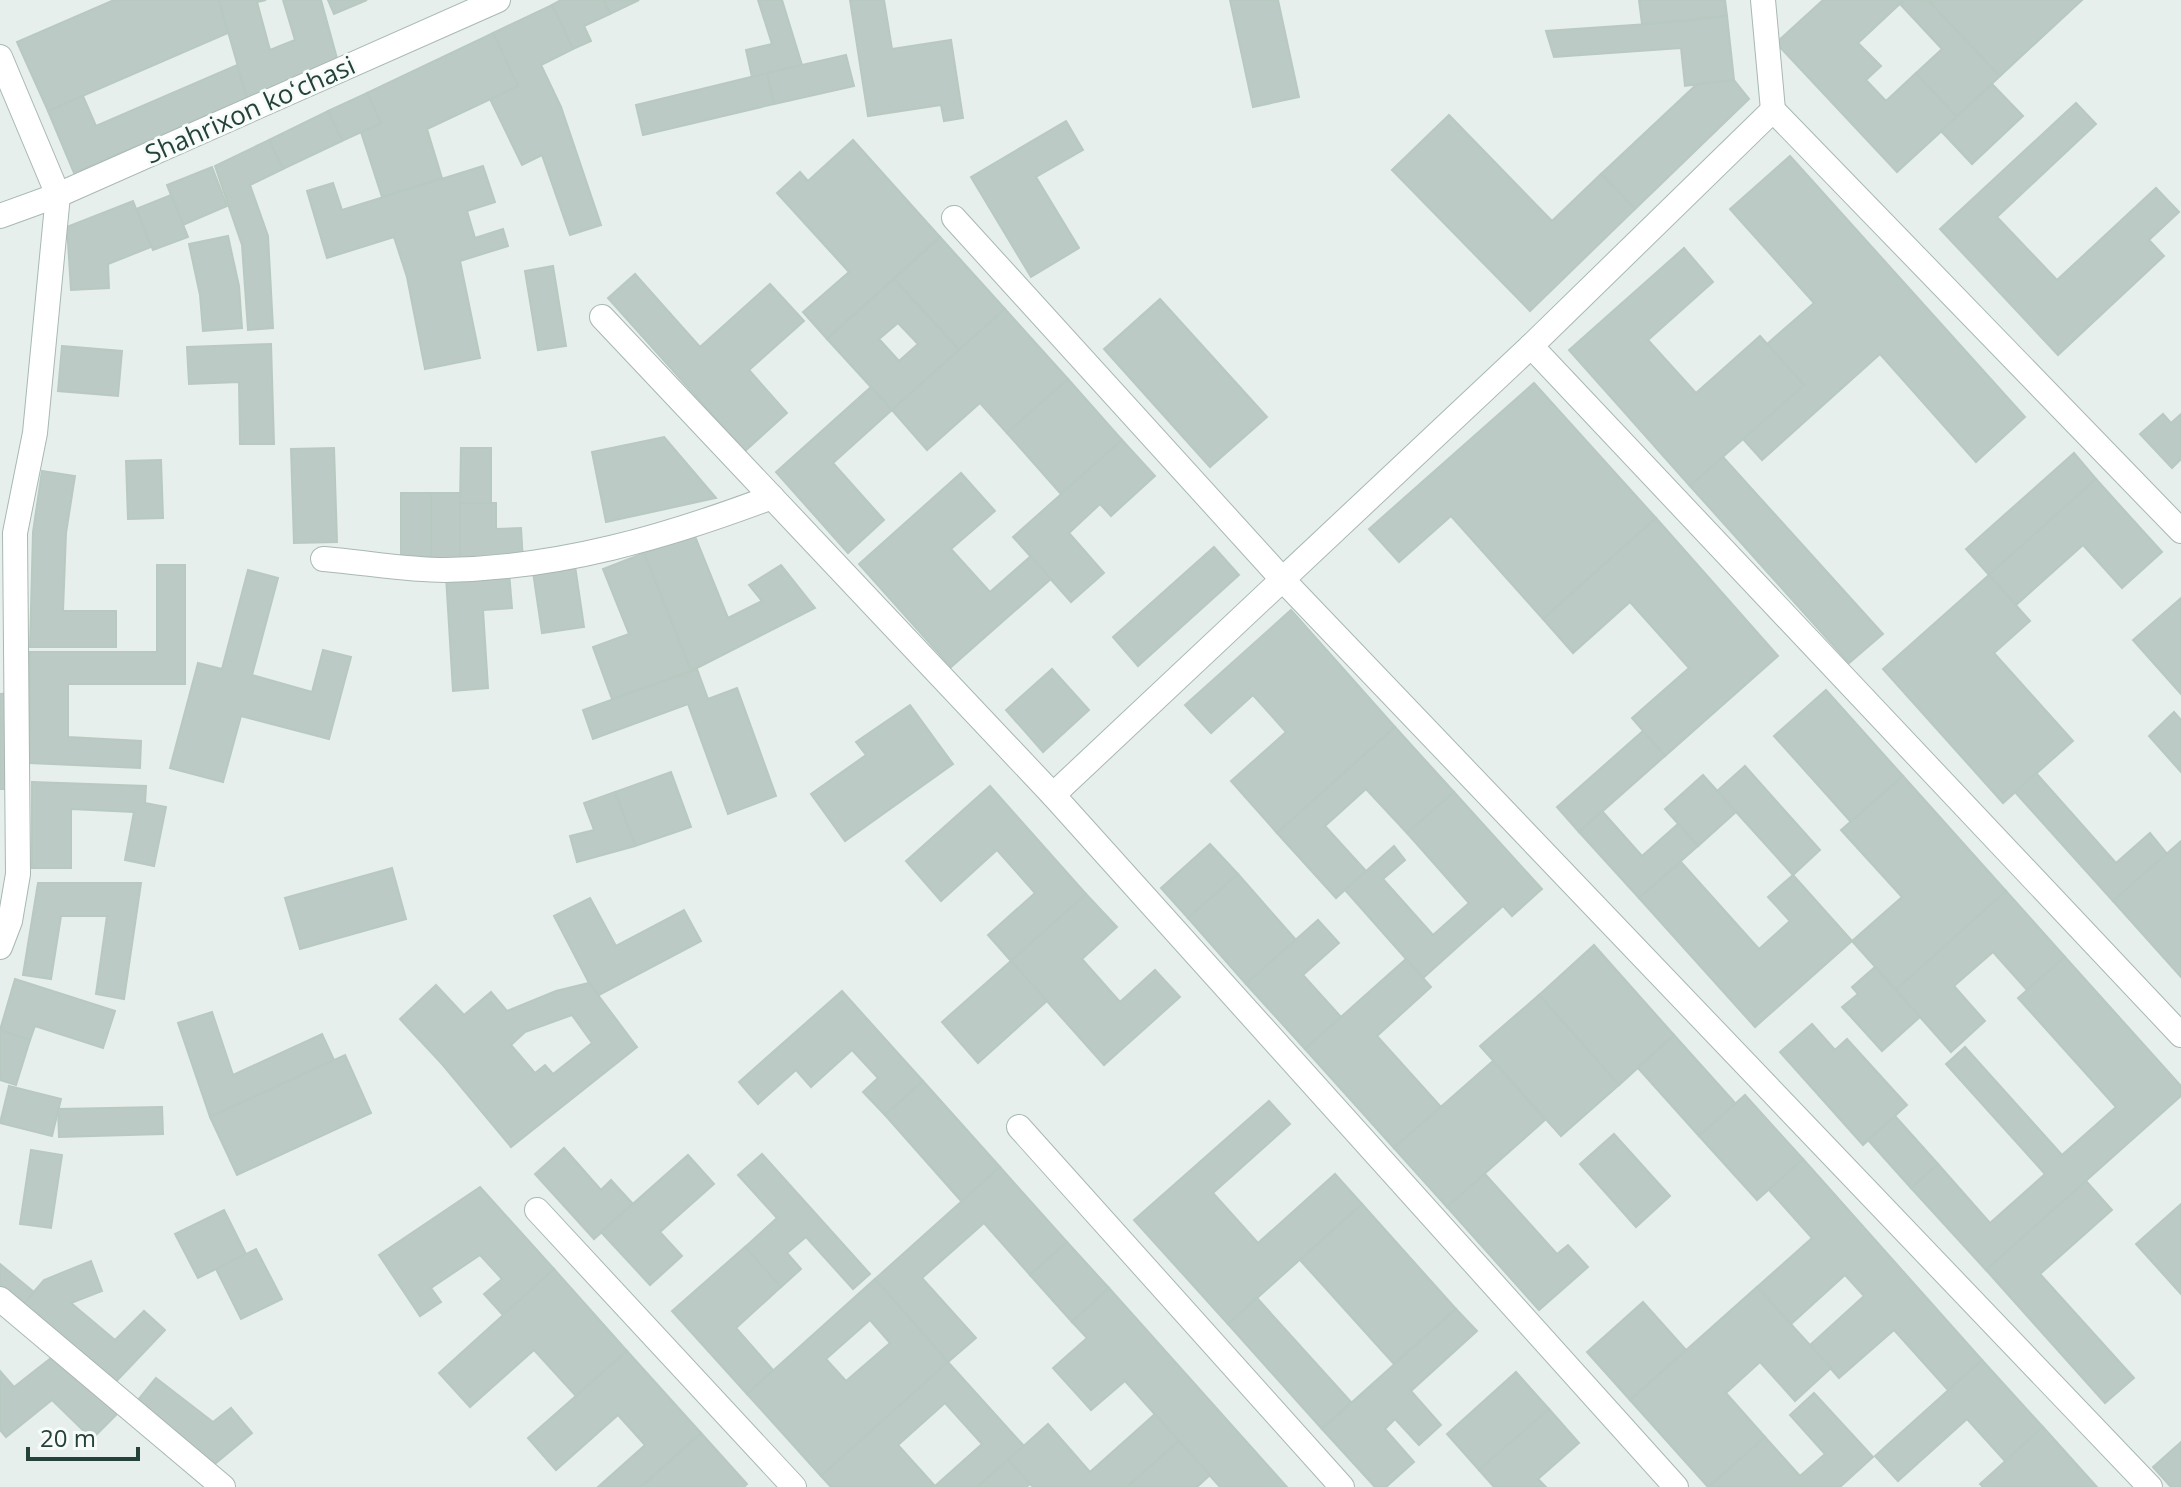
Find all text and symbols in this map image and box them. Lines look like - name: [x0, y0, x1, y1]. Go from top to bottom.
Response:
- street label: Shahrixon koʻchasi: [139, 47, 360, 172]
- scale bar: [28, 1411, 138, 1461]
- text: 20 m: [40, 1421, 96, 1454]

